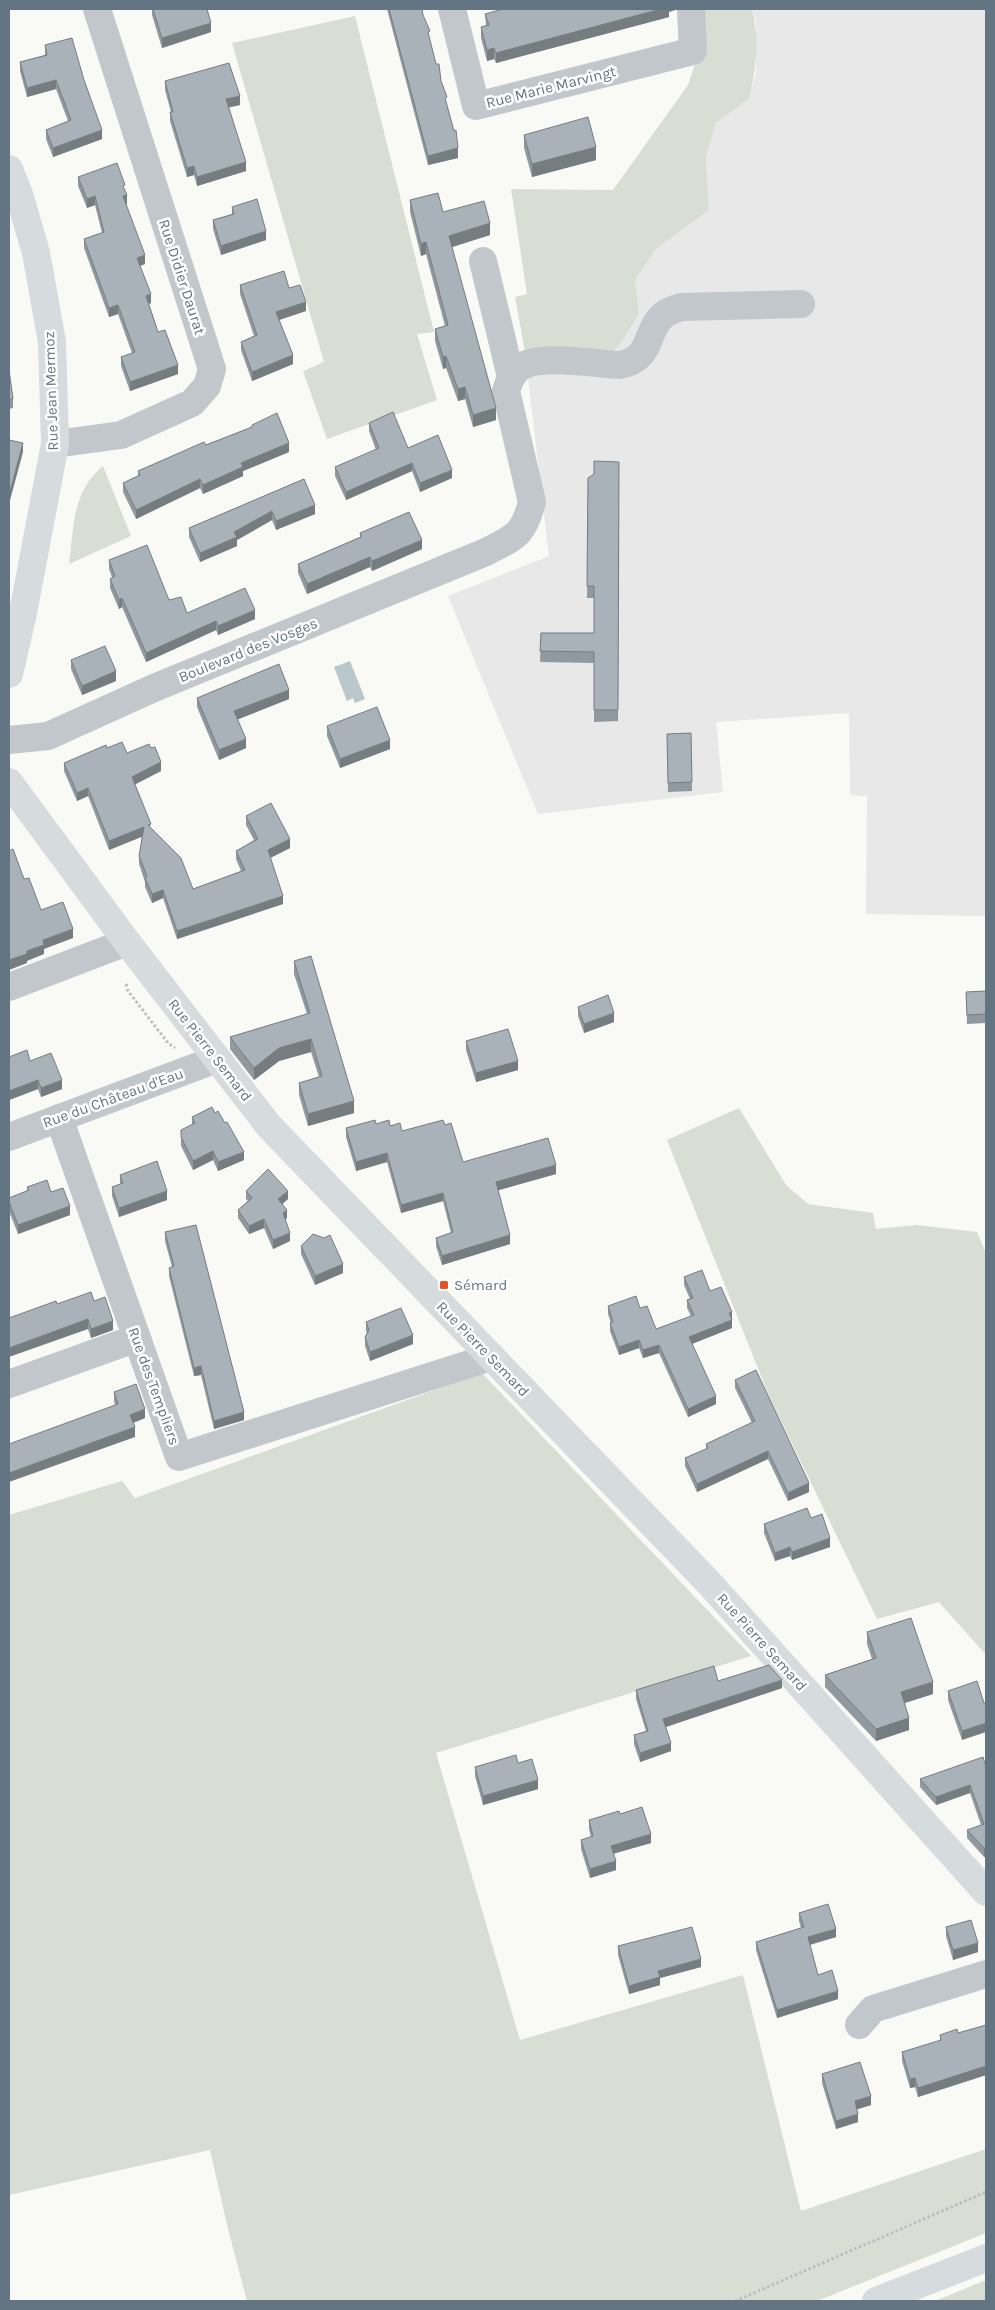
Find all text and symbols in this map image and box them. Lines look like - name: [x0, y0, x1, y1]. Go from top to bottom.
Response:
- street label: Rue Marie Marvingt: [484, 62, 618, 112]
- street label: Rue Didier Daurat: [155, 217, 209, 337]
- street label: Rue Jean Mermoz: [40, 331, 62, 451]
- street label: Boulevard des Vosges: [176, 614, 320, 686]
- street label: Rue Pierre Semard: [164, 995, 256, 1105]
- street label: Rue du Château d'Eau: [40, 1064, 186, 1132]
- place label: Sémard: [454, 1276, 507, 1294]
- marker: Sémard: [438, 1279, 450, 1291]
- street label: Rue Pierre Semard: [433, 1298, 533, 1400]
- street label: Rue des Templiers: [124, 1325, 184, 1447]
- street label: Rue Pierre Semard: [713, 1589, 811, 1695]

